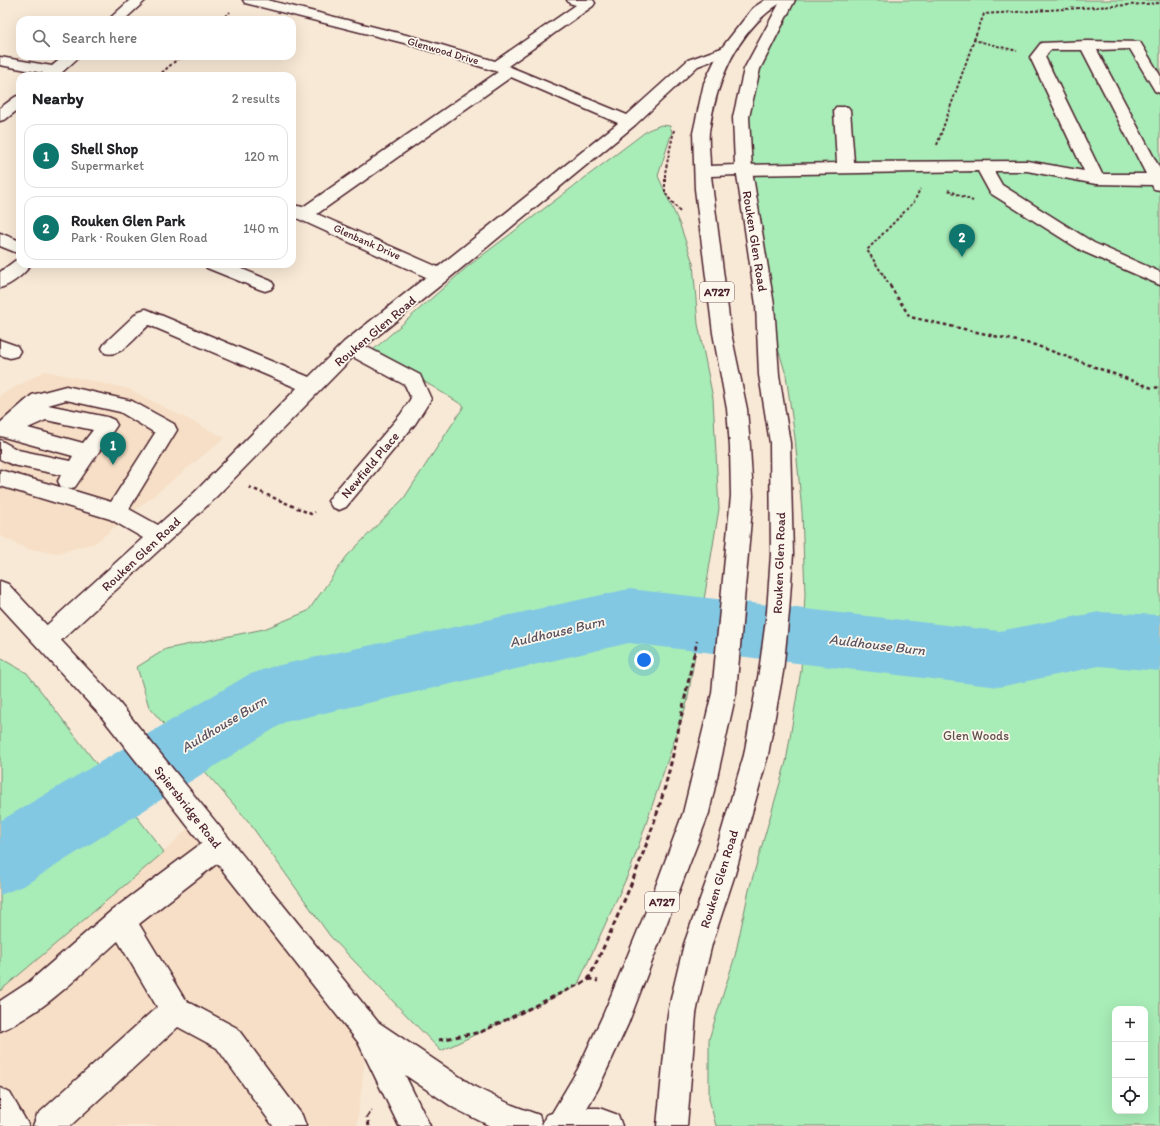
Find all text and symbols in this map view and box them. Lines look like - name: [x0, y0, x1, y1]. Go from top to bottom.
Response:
- search box: [16, 16, 296, 60]
- icon: search: [30, 27, 52, 49]
- text: Search here: [62, 29, 137, 47]
- street label: Glenwood Drive: [406, 35, 480, 67]
- text: Nearby: [32, 88, 84, 108]
- text: 2 results: [232, 91, 280, 106]
- text: Shell Shop: [71, 140, 138, 158]
- text: 1: [43, 149, 49, 164]
- text: 120 m: [244, 149, 279, 164]
- text: Supermarket: [71, 158, 144, 173]
- street label: Rouken Glen Road: [740, 190, 770, 293]
- text: Rouken Glen Park: [71, 212, 185, 230]
- text: 2: [43, 221, 49, 236]
- text: 140 m: [243, 221, 279, 236]
- street label: Glenbank Drive: [331, 221, 403, 263]
- pin: 2: [949, 224, 975, 257]
- text: Park · Rouken Glen Road: [71, 230, 207, 245]
- road number: A727: [700, 282, 734, 302]
- street label: Rouken Glen Road: [331, 292, 419, 369]
- street label: Newfield Place: [338, 429, 402, 501]
- pin: 1: [100, 432, 126, 465]
- street label: Rouken Glen Road: [770, 512, 788, 614]
- street label: Rouken Glen Road: [99, 514, 183, 594]
- water label: Auldhouse Burn: [508, 613, 607, 651]
- water label: Auldhouse Burn: [828, 631, 927, 659]
- your location: [634, 650, 654, 670]
- water label: Auldhouse Burn: [178, 691, 271, 756]
- park label: Glen Woods: [943, 728, 1009, 743]
- street label: Spiersbridge Road: [151, 763, 225, 851]
- street label: Rouken Glen Road: [697, 828, 741, 930]
- road number: A727: [645, 892, 679, 912]
- map controls: [1112, 1006, 1148, 1114]
- button: +: [1112, 1006, 1148, 1042]
- button: −: [1112, 1042, 1148, 1078]
- button: locate: [1112, 1078, 1148, 1114]

